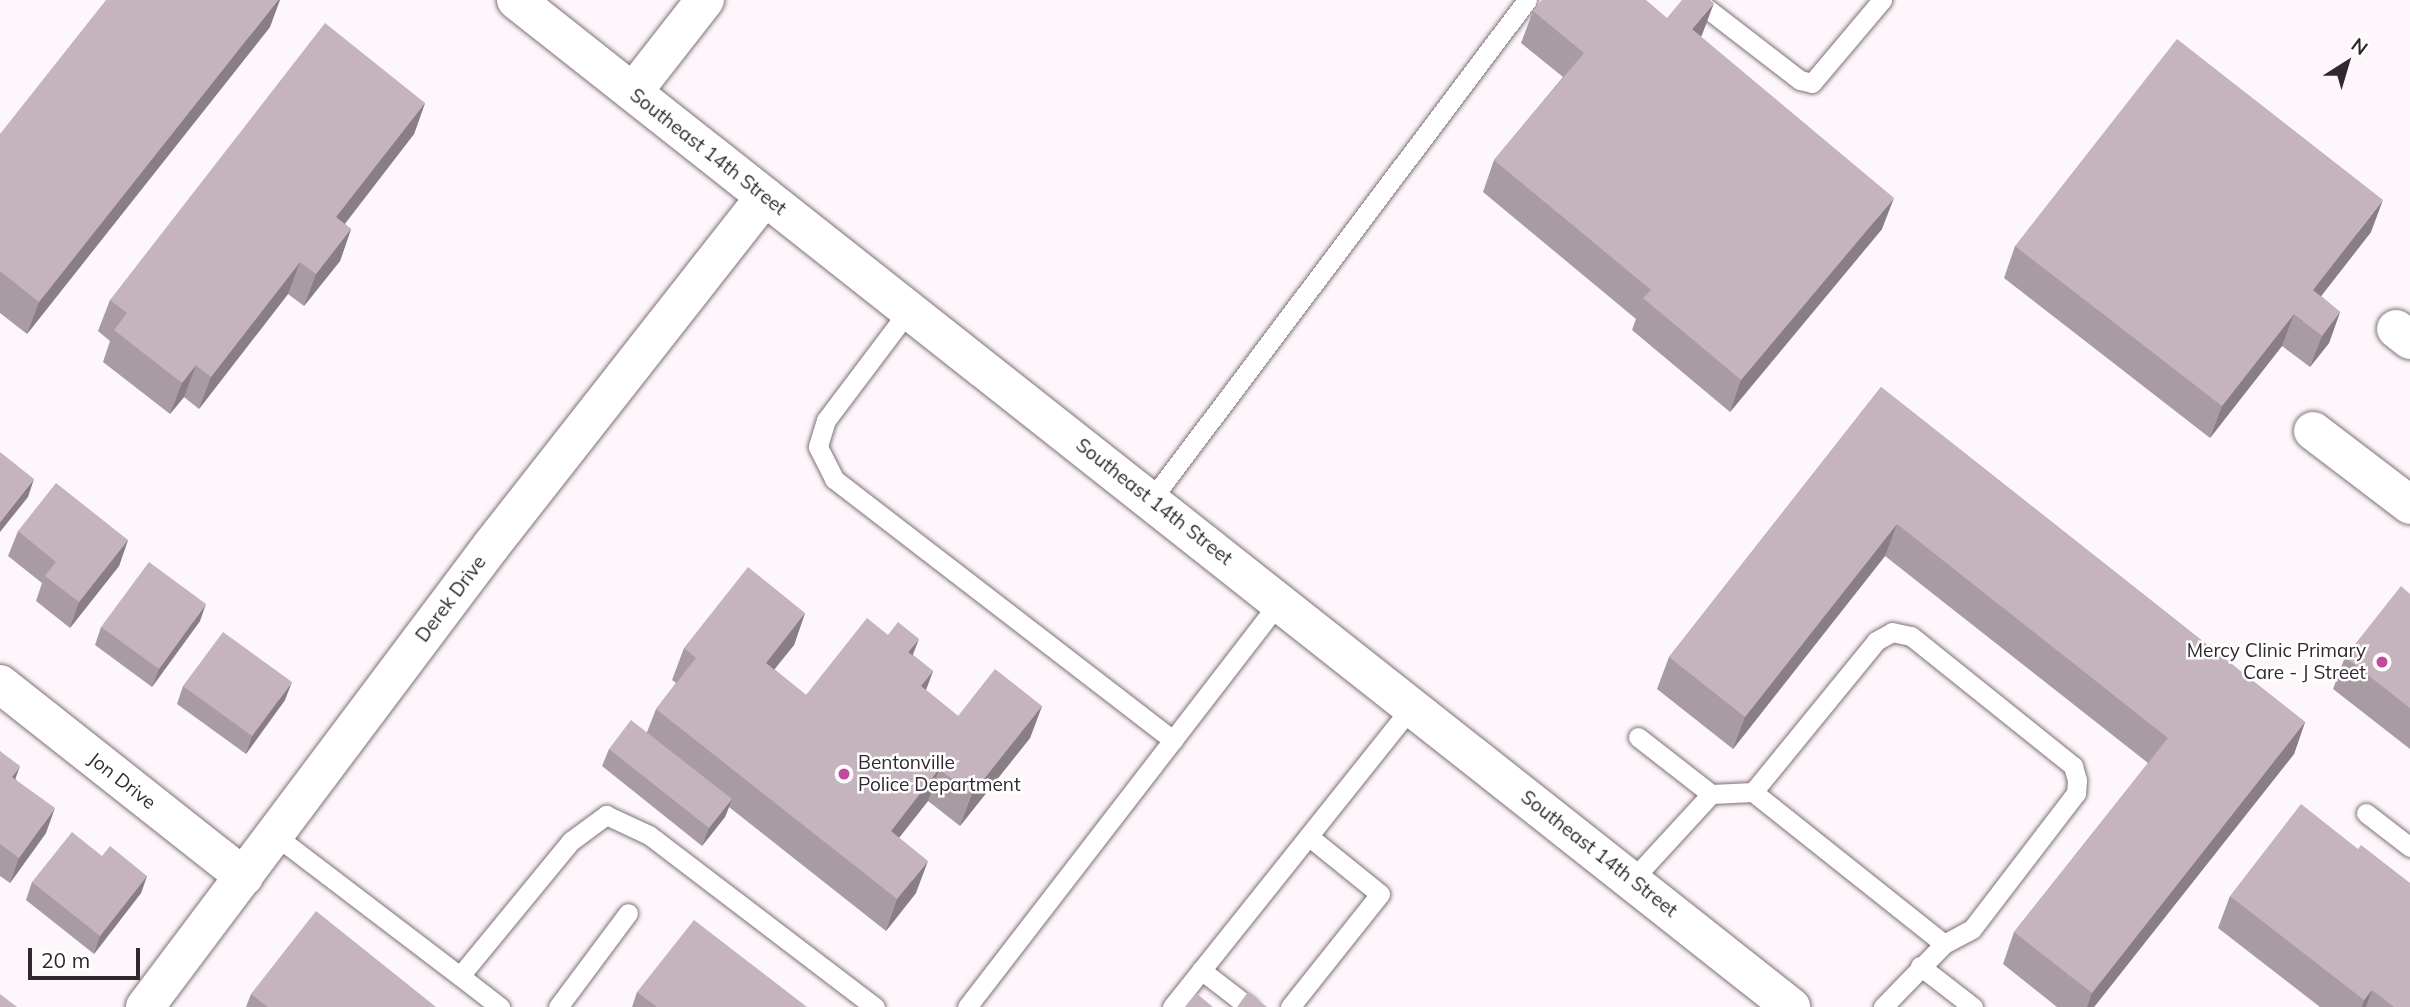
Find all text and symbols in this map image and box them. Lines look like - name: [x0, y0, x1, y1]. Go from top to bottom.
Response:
- north arrow: [2312, 28, 2382, 98]
- text: N: [2347, 32, 2373, 60]
- street label: Southeast 14th Street: [625, 84, 791, 220]
- street label: Southeast 14th Street: [1071, 434, 1237, 570]
- street label: Derek Drive: [411, 551, 491, 647]
- place label: Mercy Clinic Primary Care - J Street: [2187, 640, 2366, 684]
- marker: Mercy Clinic Primary Care - J Street: [2372, 652, 2392, 672]
- street label: Jon Drive: [84, 748, 160, 814]
- place label: Bentonville Police Department: [858, 752, 1021, 796]
- marker: Bentonville Police Department: [836, 766, 852, 782]
- street label: Southeast 14th Street: [1516, 786, 1682, 922]
- scale bar: [32, 934, 144, 978]
- text: 20 m: [41, 947, 90, 973]

